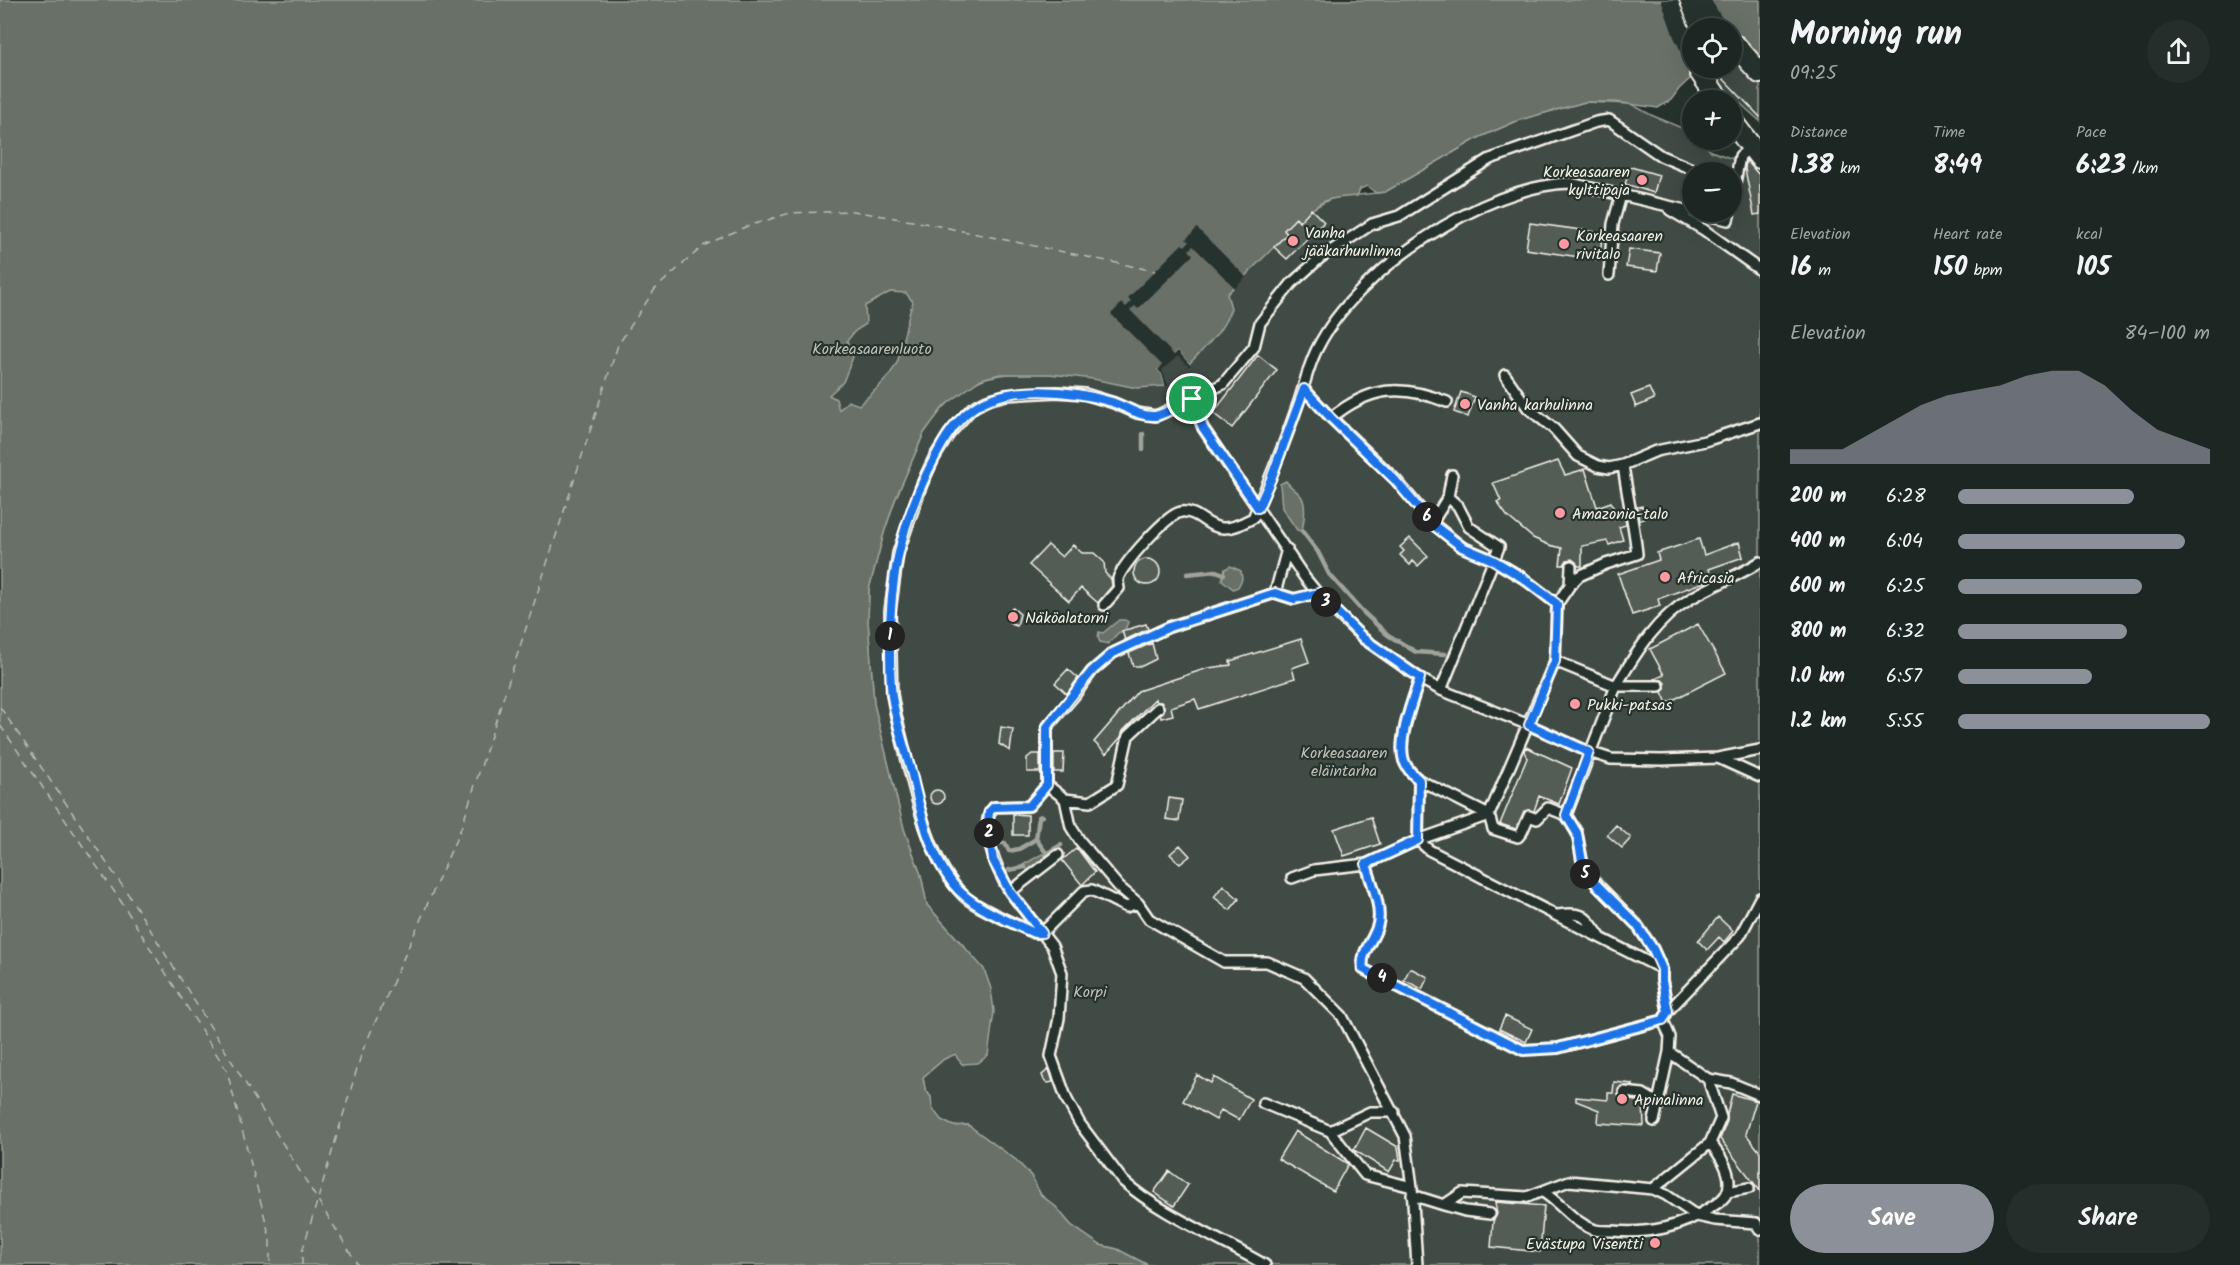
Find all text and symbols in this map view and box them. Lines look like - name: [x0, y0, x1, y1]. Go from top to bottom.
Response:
- text: Morning run: [1790, 9, 1962, 62]
- map controls: [1682, 18, 1742, 222]
- button: locate: [1682, 18, 1742, 78]
- button: share: [2147, 20, 2210, 83]
- text: 09:25: [1790, 58, 1837, 90]
- button: +: [1682, 90, 1742, 150]
- text: Distance: [1790, 120, 1848, 145]
- text: Time: [1933, 120, 1965, 145]
- text: Pace: [2076, 120, 2107, 145]
- text: 1.38: [1790, 145, 1834, 187]
- text: 8:49: [1933, 145, 1982, 187]
- text: 6:23: [2076, 145, 2126, 187]
- text: km: [1834, 156, 1860, 181]
- text: /km: [2126, 156, 2158, 181]
- place label: Korkeasaaren kylttipaja: [1543, 160, 1630, 203]
- button: −: [1682, 162, 1742, 222]
- marker: Korkeasaaren kylttipaja: [1635, 173, 1649, 187]
- place label: Vanha jääkarhunlinna: [1301, 221, 1402, 264]
- text: Elevation: [1790, 222, 1851, 247]
- text: Heart rate: [1933, 222, 2003, 247]
- text: kcal: [2076, 222, 2102, 247]
- place label: Korkeasaaren rivitalo: [1576, 224, 1663, 267]
- marker: Vanha jääkarhunlinna: [1286, 234, 1300, 248]
- marker: Korkeasaaren rivitalo: [1557, 237, 1571, 251]
- text: 16: [1790, 247, 1812, 289]
- text: 150: [1933, 247, 1967, 289]
- text: 105: [2076, 247, 2110, 289]
- text: m: [1812, 258, 1831, 283]
- text: bpm: [1967, 258, 2003, 283]
- text: Elevation: [1790, 318, 1866, 350]
- text: 84–100 m: [2125, 318, 2210, 350]
- park label: Korkeasaarenluoto: [812, 337, 932, 362]
- pin: [1166, 373, 1217, 424]
- icon: arrive: [1175, 382, 1208, 415]
- place label: Vanha karhulinna: [1477, 393, 1593, 418]
- marker: Vanha karhulinna: [1458, 397, 1472, 411]
- text: 200 m: [1790, 481, 1846, 513]
- text: 6:28: [1886, 481, 1926, 513]
- pin: 6: [1412, 502, 1442, 532]
- place label: Amazonia-talo: [1572, 502, 1668, 527]
- text: 6: [1423, 504, 1431, 529]
- marker: Amazonia-talo: [1553, 506, 1567, 520]
- text: 400 m: [1790, 526, 1846, 558]
- text: 6:04: [1886, 526, 1923, 558]
- place label: Africasia: [1677, 566, 1735, 591]
- marker: Africasia: [1658, 570, 1672, 584]
- text: 600 m: [1790, 571, 1845, 603]
- text: 6:25: [1886, 571, 1924, 603]
- pin: 3: [1311, 587, 1341, 617]
- text: 3: [1322, 589, 1330, 614]
- place label: Näköalatorni: [1025, 606, 1109, 631]
- marker: Näköalatorni: [1006, 610, 1020, 624]
- text: 800 m: [1790, 616, 1846, 648]
- text: 6:32: [1886, 616, 1925, 648]
- pin: 1: [875, 621, 905, 651]
- text: 1: [888, 623, 892, 648]
- text: 1.0 km: [1790, 661, 1845, 693]
- text: 6:57: [1886, 661, 1922, 693]
- place label: Pukki-patsas: [1587, 693, 1672, 718]
- marker: Pukki-patsas: [1568, 697, 1582, 711]
- text: 1.2 km: [1790, 706, 1846, 738]
- text: 5:55: [1886, 706, 1923, 738]
- park label: Korkeasaaren eläintarha: [1300, 741, 1388, 784]
- pin: 2: [974, 818, 1004, 848]
- text: 2: [984, 820, 994, 845]
- pin: 5: [1570, 859, 1600, 889]
- text: 5: [1581, 861, 1589, 886]
- pin: 4: [1367, 963, 1397, 993]
- text: 4: [1378, 965, 1386, 990]
- park label: Korpi: [1073, 980, 1108, 1005]
- place label: Apinalinna: [1634, 1088, 1704, 1113]
- marker: Apinalinna: [1615, 1092, 1629, 1106]
- button: Save: [1790, 1184, 1994, 1253]
- button: Share: [2006, 1184, 2210, 1253]
- place label: Evästupa Visentti: [1526, 1232, 1644, 1257]
- marker: Evästupa Visentti: [1648, 1236, 1662, 1250]

